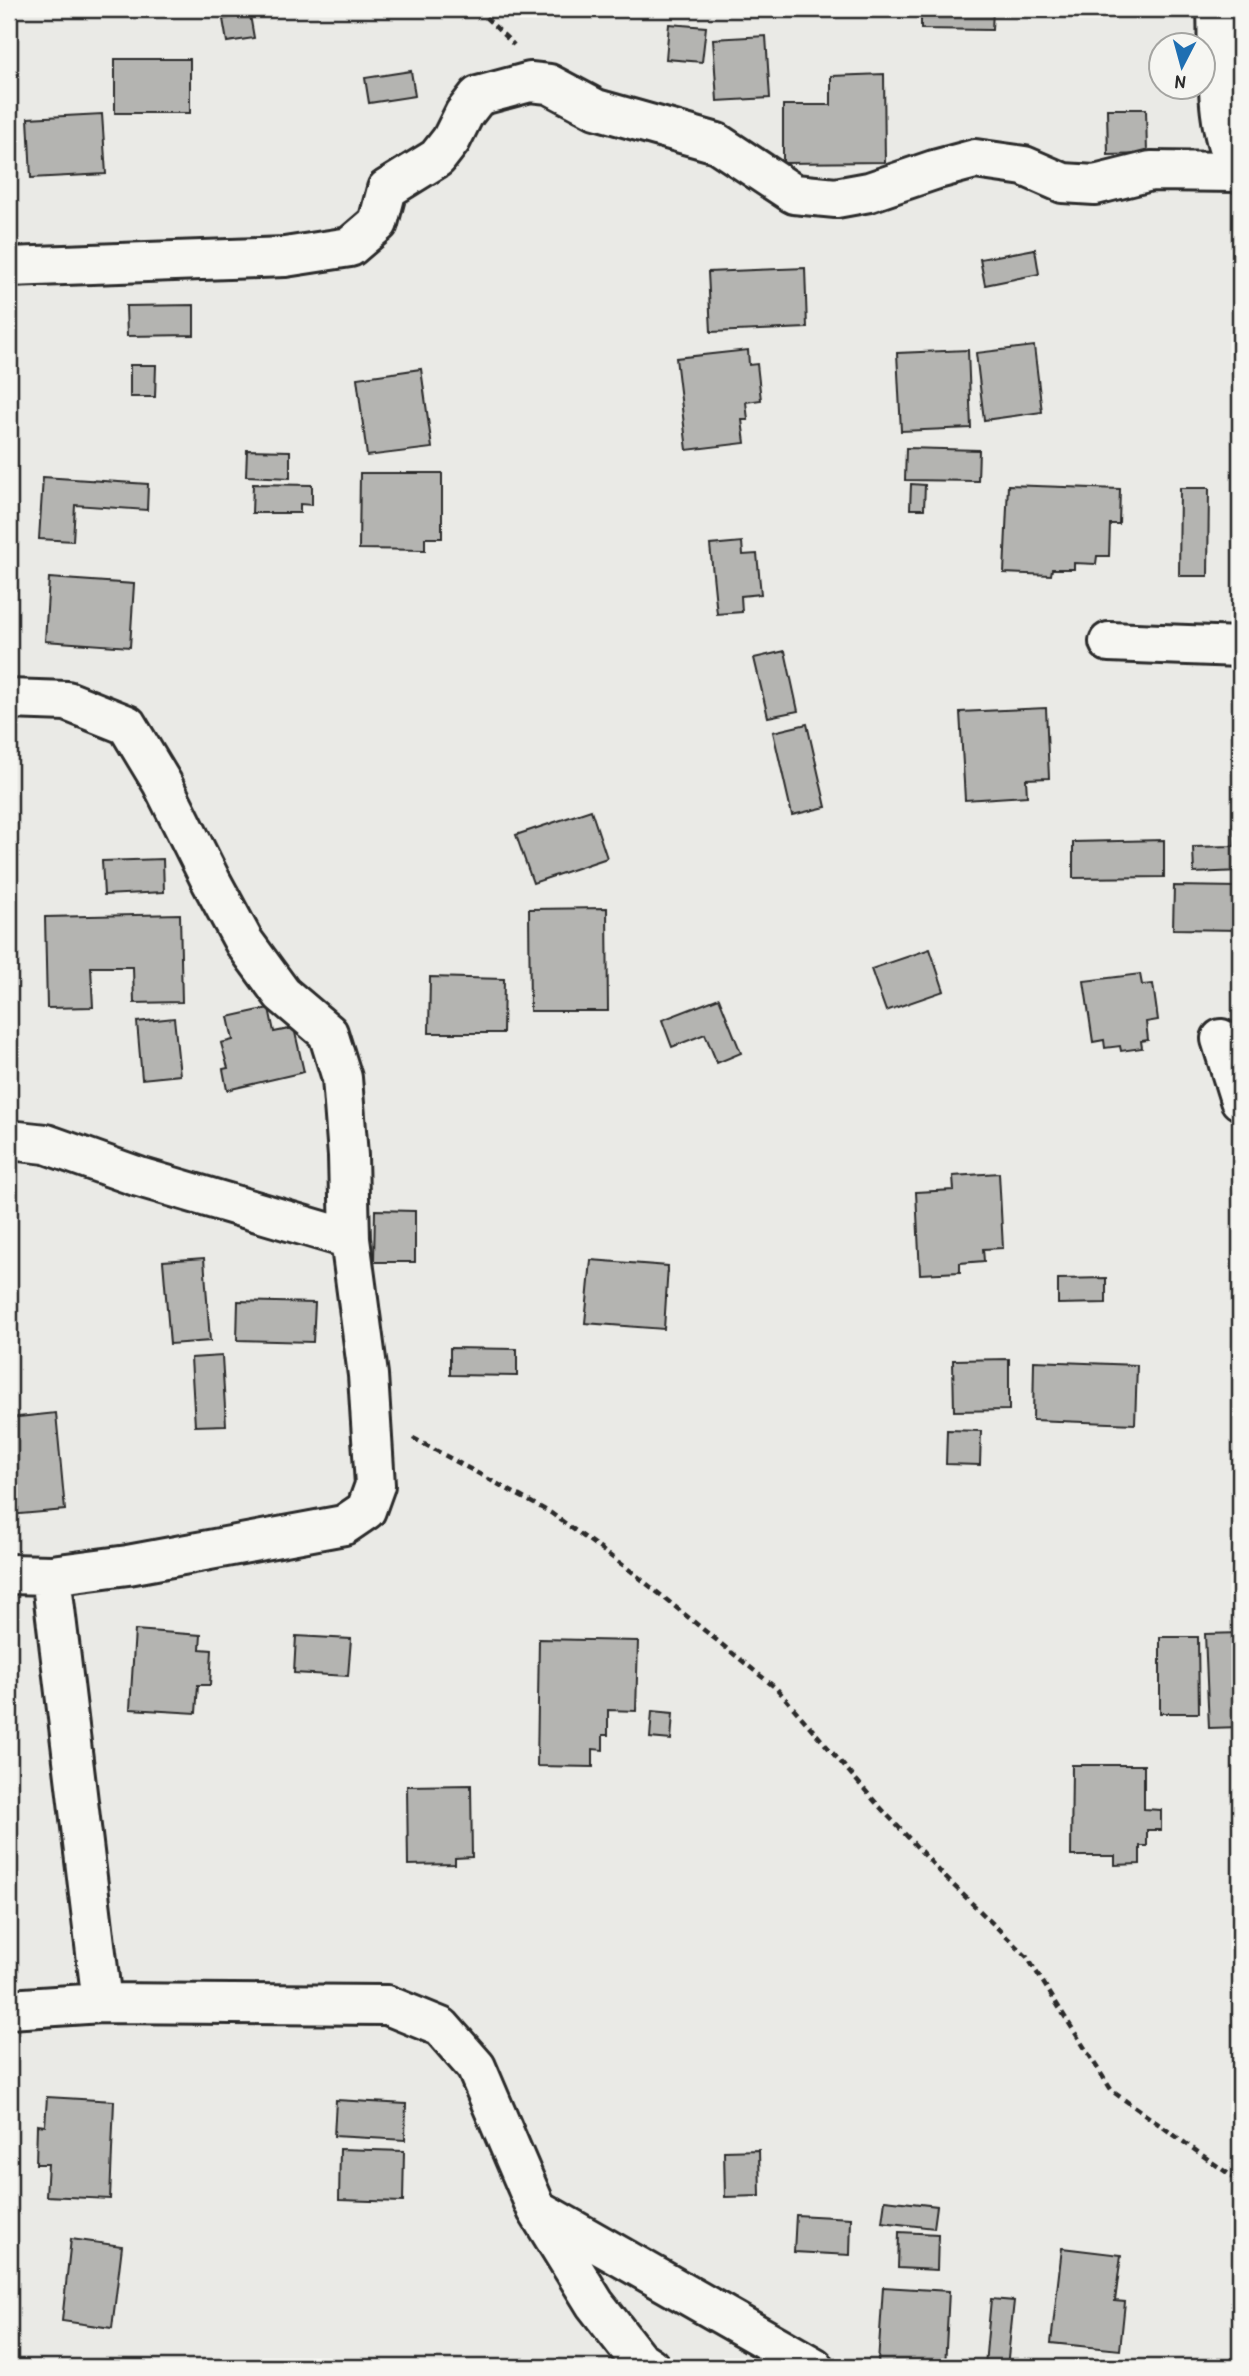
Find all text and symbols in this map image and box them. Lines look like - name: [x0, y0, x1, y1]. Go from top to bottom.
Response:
- north arrow: [1148, 32, 1218, 102]
- text: N: [1174, 69, 1187, 96]

